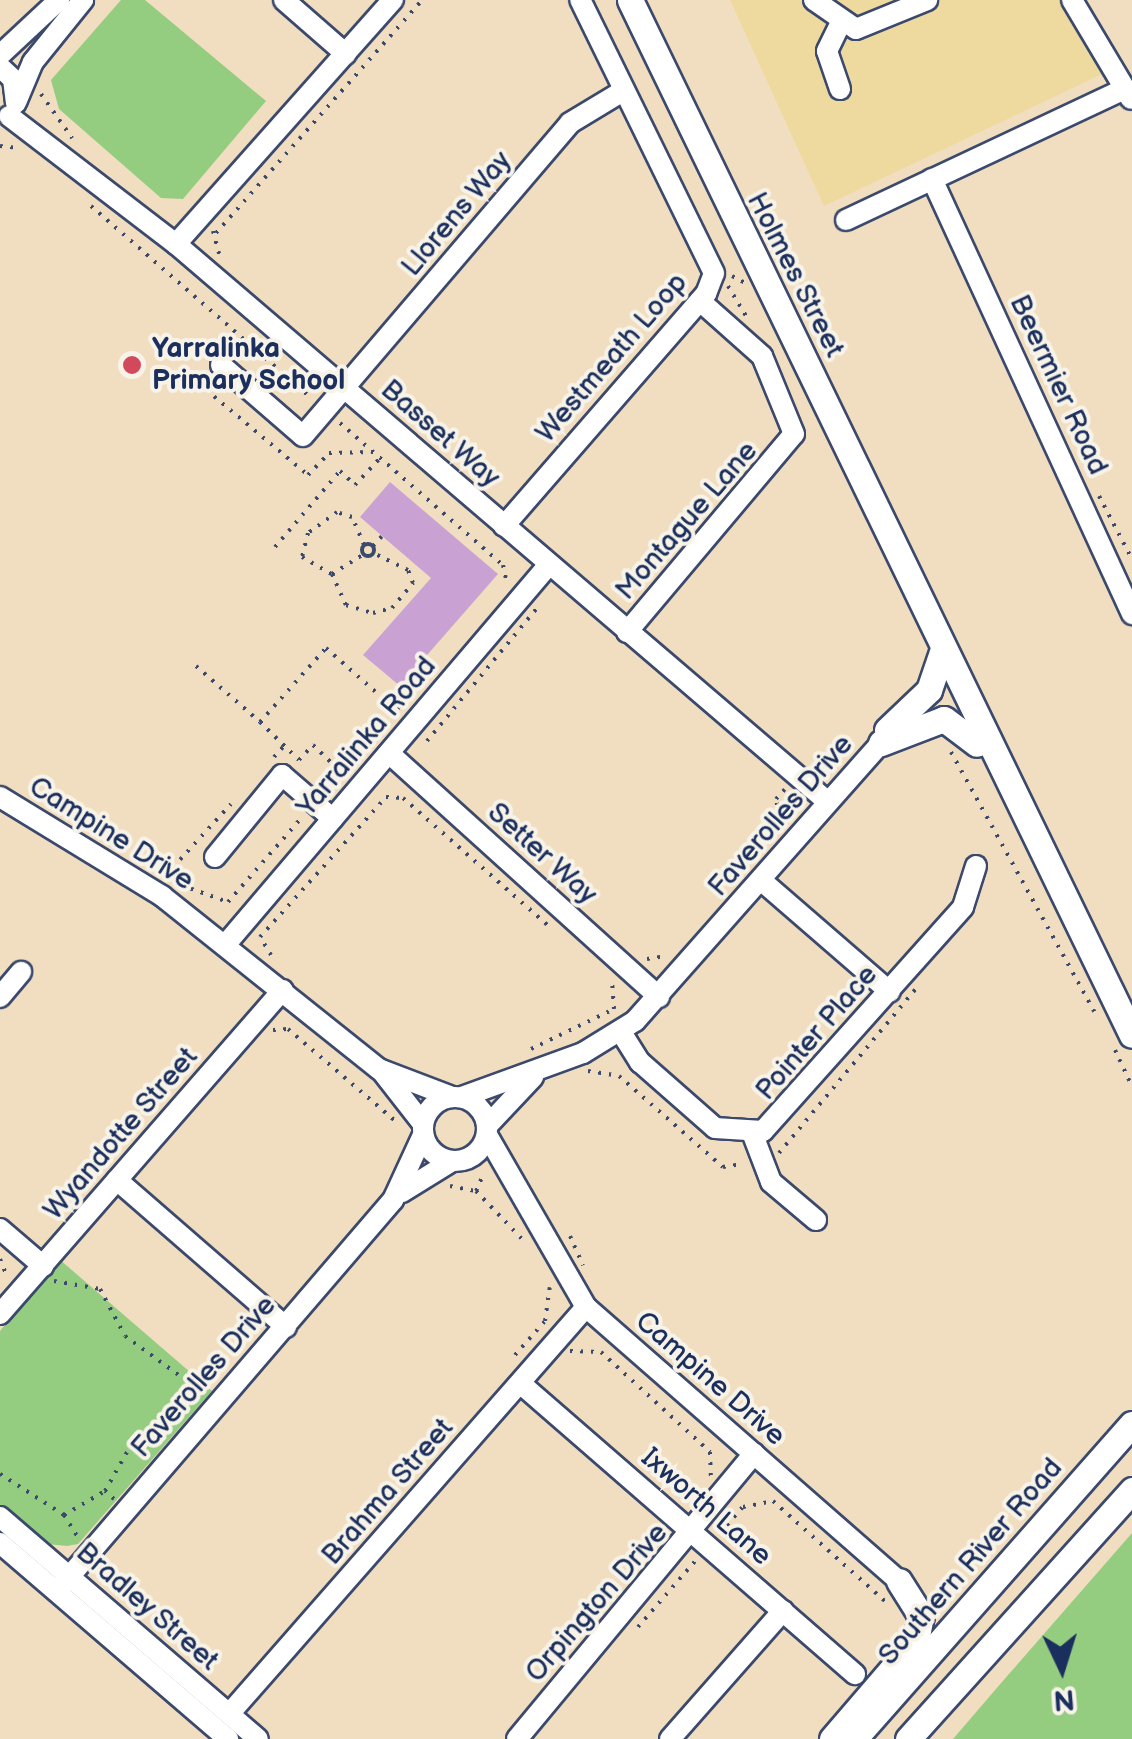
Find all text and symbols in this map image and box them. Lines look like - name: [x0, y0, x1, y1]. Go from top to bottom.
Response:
- street label: Llorens Way: [395, 144, 519, 284]
- street label: Holmes Street: [739, 187, 851, 363]
- street label: Westmeath Loop: [529, 266, 695, 450]
- street label: Beermier Road: [1002, 290, 1114, 480]
- place label: Yarralinka Primary School: [152, 332, 346, 398]
- marker: Yarralinka Primary School: [121, 354, 143, 376]
- street label: Basset Way: [373, 373, 507, 495]
- street label: Montague Lane: [609, 435, 765, 607]
- street label: Yarralinka Road: [290, 650, 444, 824]
- street label: Faverolles Drive: [702, 728, 860, 904]
- street label: Campine Drive: [23, 770, 199, 898]
- street label: Setter Way: [480, 796, 604, 912]
- street label: Pointer Place: [749, 959, 885, 1107]
- street label: Wyandotte Street: [37, 1041, 205, 1227]
- street label: Faverolles Drive: [125, 1289, 283, 1465]
- street label: Campine Drive: [628, 1305, 792, 1453]
- street label: Brahma Street: [315, 1412, 461, 1572]
- street label: Ixworth Lane: [634, 1441, 778, 1573]
- street label: Southern River Road: [872, 1452, 1070, 1672]
- street label: Orpington Drive: [519, 1517, 675, 1689]
- street label: Bradley Street: [68, 1535, 226, 1679]
- north arrow: [1012, 1619, 1112, 1719]
- text: N: [1052, 1682, 1076, 1717]

